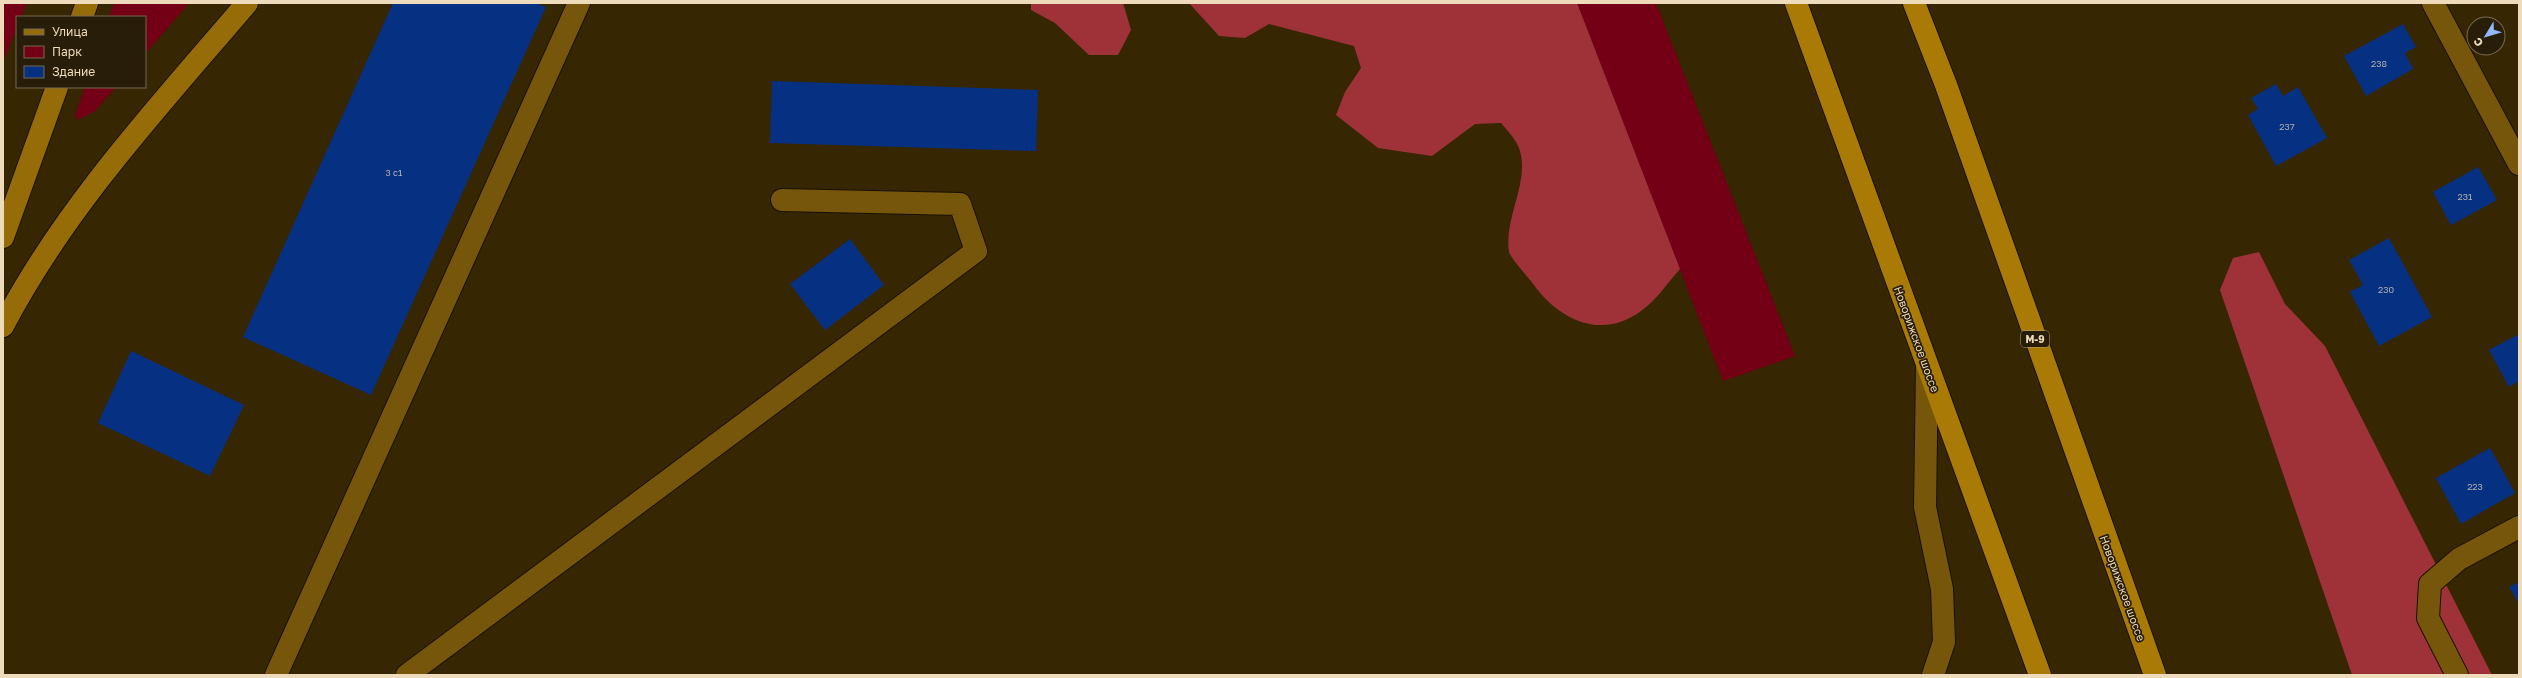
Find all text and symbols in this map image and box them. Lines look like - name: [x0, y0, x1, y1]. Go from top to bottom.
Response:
- legend: [16, 16, 146, 88]
- north arrow: [2466, 16, 2506, 56]
- text: Улица: [52, 24, 88, 39]
- text: С: [2470, 35, 2485, 50]
- text: Парк: [52, 44, 82, 59]
- house number: 238: [2371, 58, 2387, 69]
- text: Здание: [52, 64, 95, 79]
- house number: 237: [2279, 121, 2295, 132]
- house number: 3 с1: [386, 167, 403, 178]
- house number: 231: [2458, 191, 2473, 202]
- street label: Новорижское шоссе: [1892, 284, 1942, 394]
- house number: 230: [2378, 284, 2394, 295]
- road number: М-9: [2021, 331, 2049, 347]
- house number: 223: [2467, 481, 2483, 492]
- street label: Новорижское шоссе: [2098, 533, 2148, 643]

